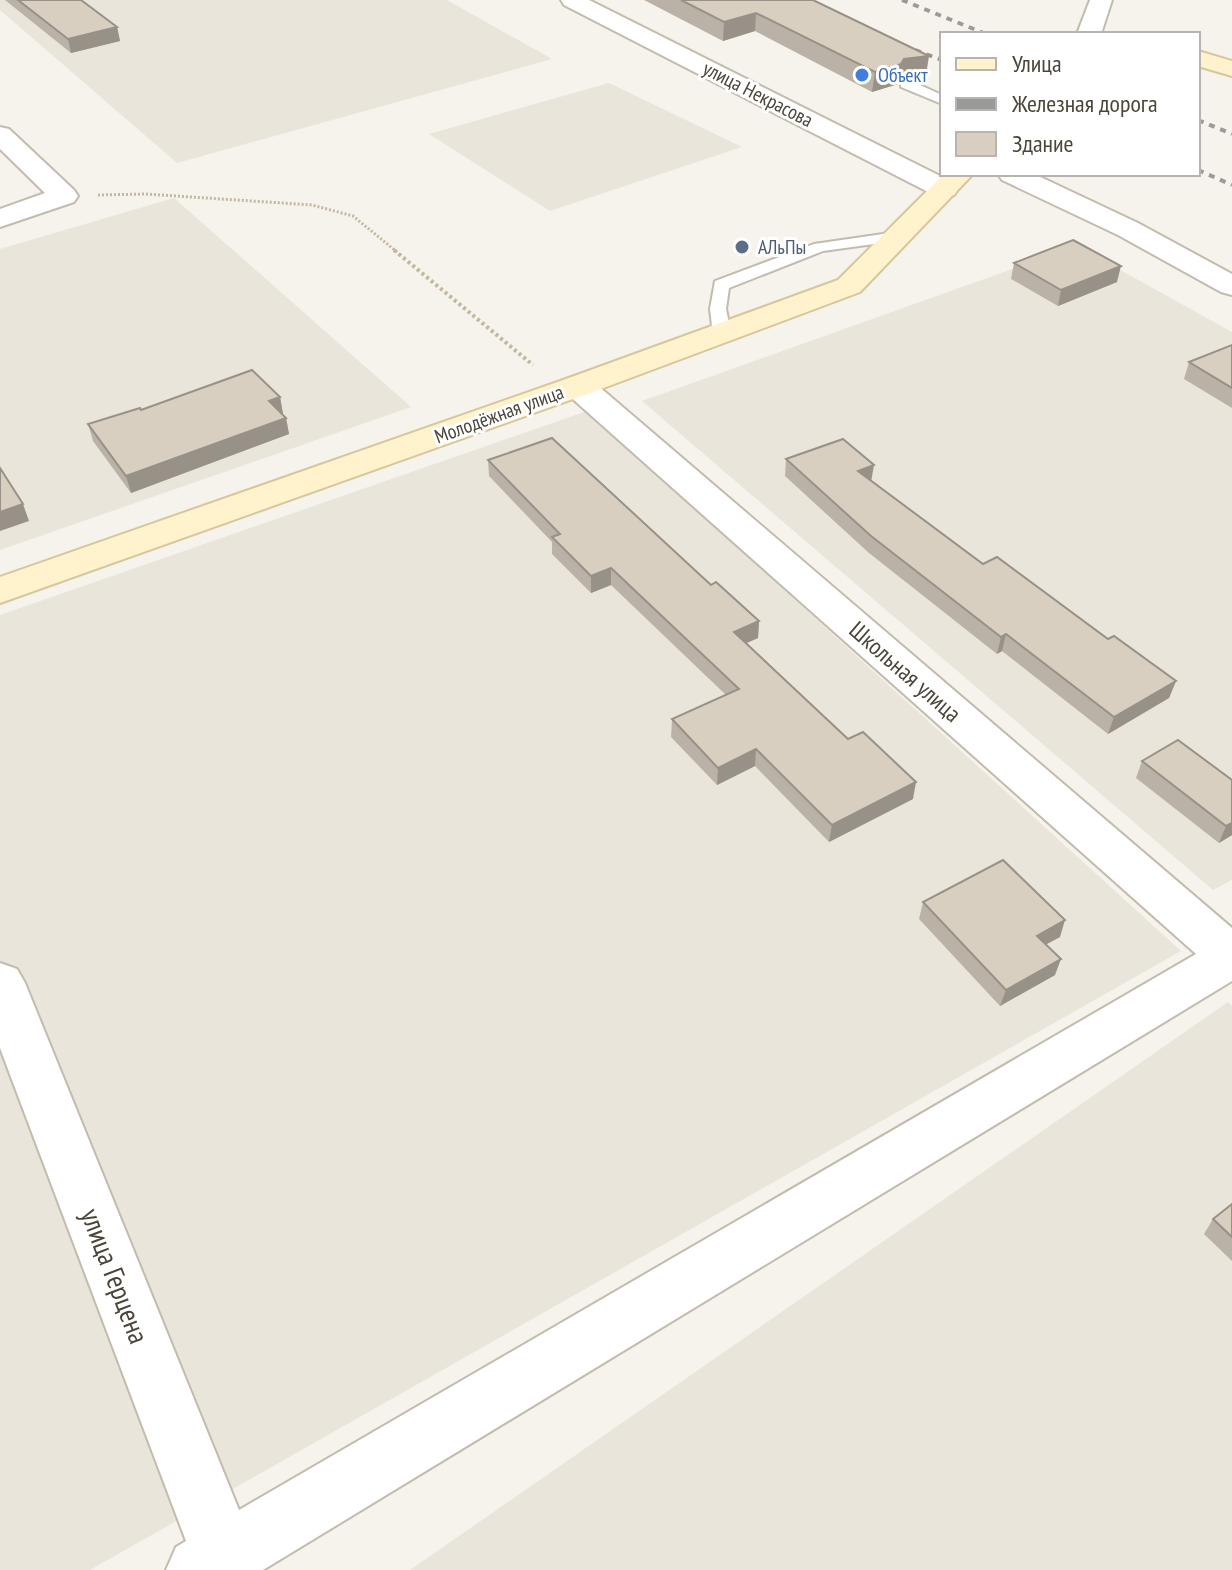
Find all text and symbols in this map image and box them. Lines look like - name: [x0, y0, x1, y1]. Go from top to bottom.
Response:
- legend: [940, 32, 1200, 176]
- text: Улица: [1012, 48, 1062, 79]
- street label: улица Некрасова: [699, 55, 817, 133]
- place label: Объект: [878, 62, 928, 88]
- marker: Объект: [853, 66, 871, 84]
- text: Железная дорога: [1011, 88, 1158, 119]
- text: Здание: [1012, 128, 1073, 159]
- place label: АЛьПы: [758, 234, 806, 260]
- marker: АЛьПы: [733, 238, 751, 256]
- street label: Молодёжная улица: [431, 379, 567, 449]
- street label: Школьная улица: [843, 614, 968, 729]
- street label: улица Герцена: [73, 1203, 158, 1349]

